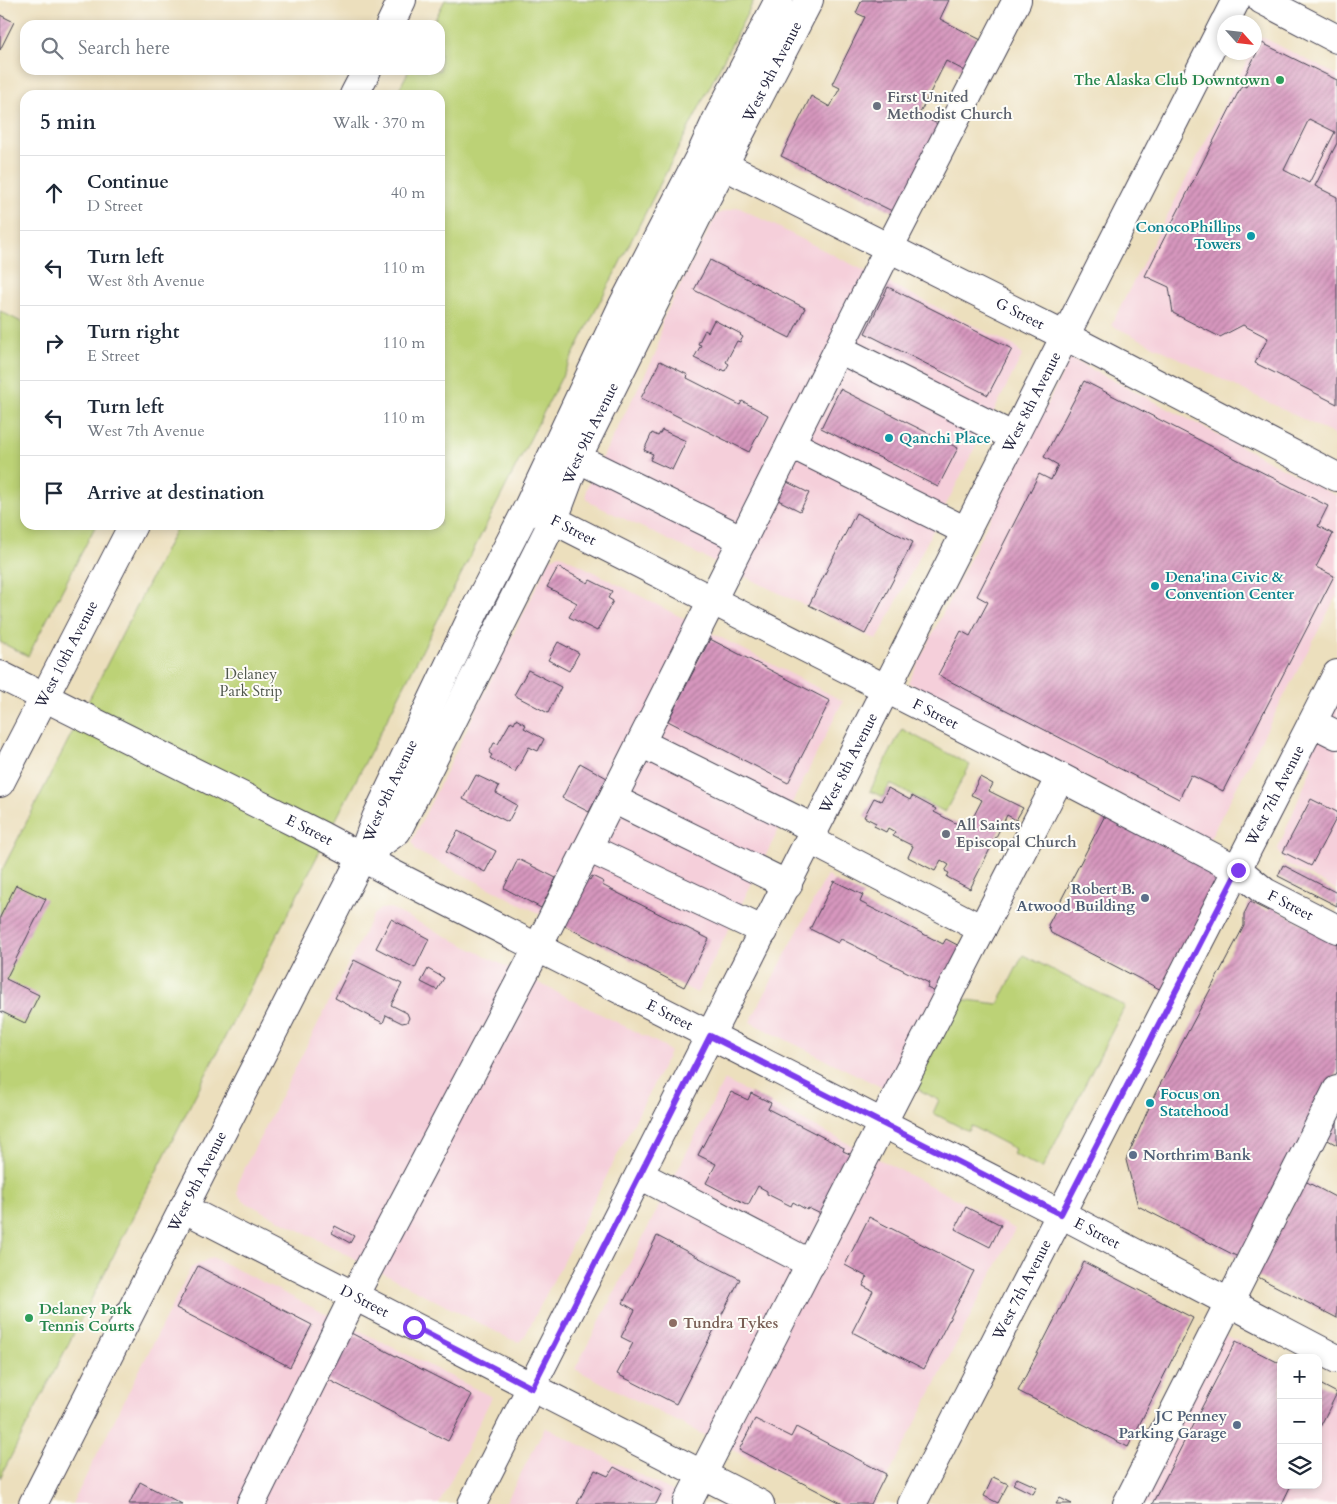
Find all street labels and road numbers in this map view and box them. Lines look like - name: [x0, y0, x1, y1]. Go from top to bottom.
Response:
- street label: West 9th Avenue: [737, 18, 806, 126]
- street label: G Street: [992, 293, 1048, 334]
- street label: West 8th Avenue: [997, 348, 1066, 457]
- street label: West 9th Avenue: [558, 379, 623, 488]
- street label: F Street: [547, 510, 600, 550]
- street label: West 10th Avenue: [30, 597, 103, 712]
- street label: F Street: [909, 694, 962, 734]
- street label: West 8th Avenue: [814, 709, 882, 818]
- street label: West 9th Avenue: [358, 736, 422, 845]
- street label: West 7th Avenue: [1240, 742, 1309, 850]
- street label: E Street: [283, 810, 336, 850]
- street label: F Street: [1264, 885, 1317, 925]
- street label: E Street: [643, 995, 696, 1035]
- street label: West 9th Avenue: [163, 1127, 231, 1236]
- street label: E Street: [1071, 1213, 1124, 1253]
- street label: West 7th Avenue: [987, 1236, 1056, 1344]
- street label: D Street: [337, 1280, 393, 1322]

